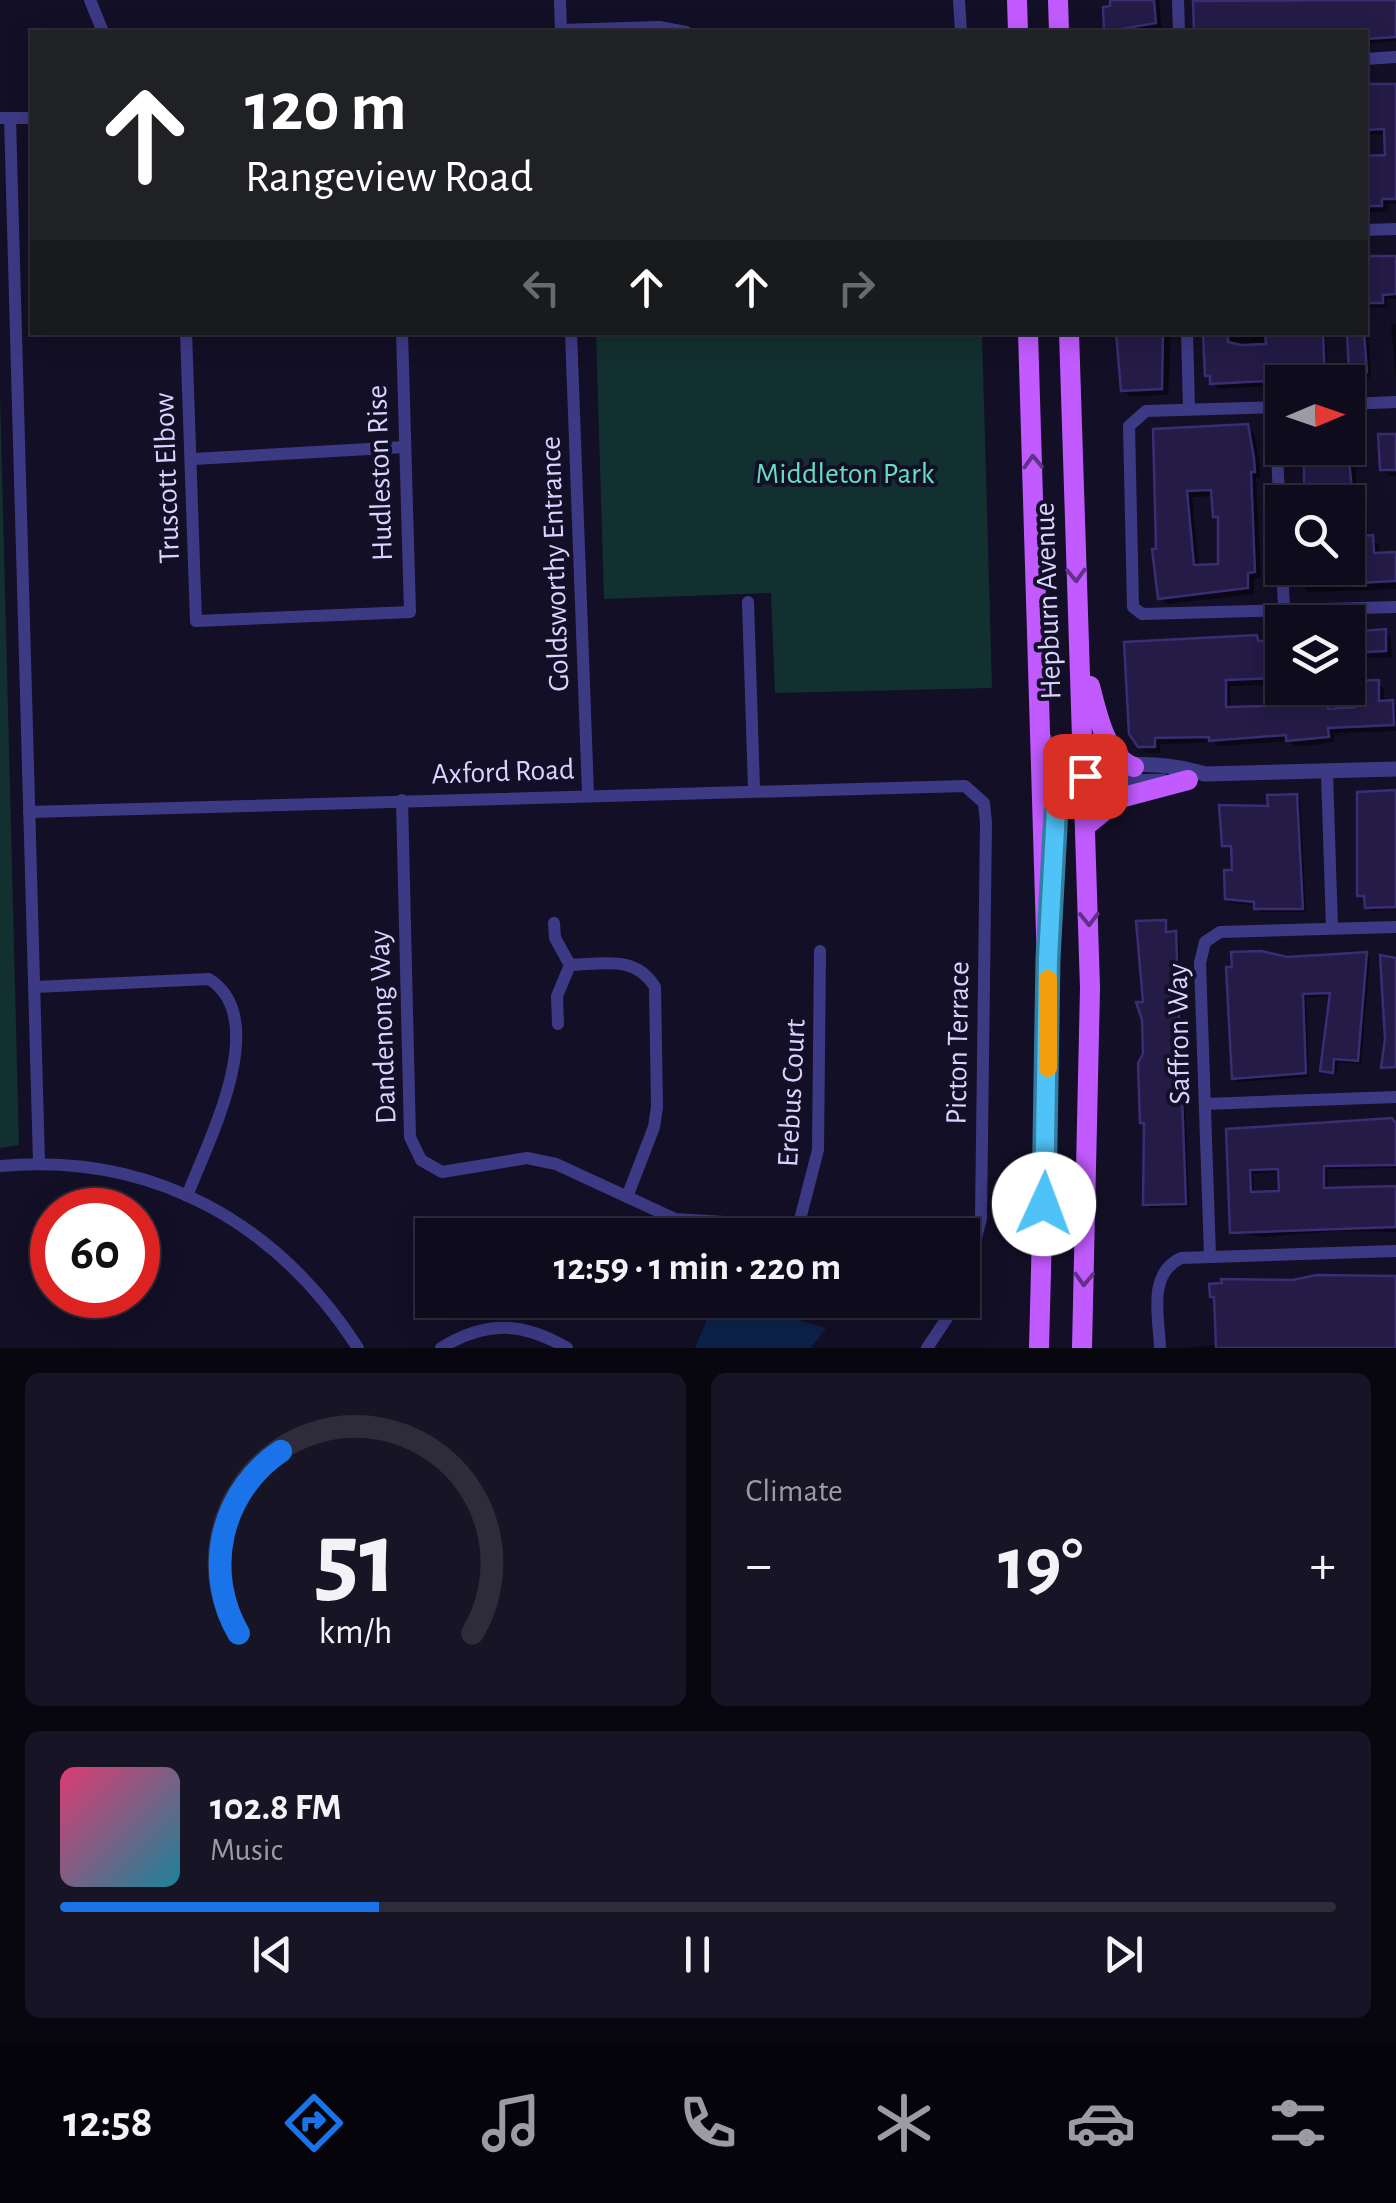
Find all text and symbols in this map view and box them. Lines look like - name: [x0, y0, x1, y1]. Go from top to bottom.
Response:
- icon: ahead: [80, 70, 210, 200]
- text: 120 m: [245, 73, 407, 143]
- text: Rangeview Road: [245, 155, 533, 200]
- icon: left: [514, 260, 569, 315]
- icon: ahead: [619, 260, 674, 315]
- icon: ahead: [724, 260, 779, 315]
- icon: right: [829, 260, 884, 315]
- north arrow: [1265, 365, 1365, 465]
- map controls: [1265, 365, 1365, 705]
- street label: Hudleston Rise: [362, 384, 398, 562]
- street label: Truscott Elbow: [149, 392, 185, 564]
- street label: Goldsworthy Entrance: [536, 436, 574, 692]
- one-way arrow: [1022, 453, 1043, 469]
- park label: Middleton Park: [755, 459, 935, 489]
- button: search: [1265, 485, 1365, 585]
- street label: Hepburn Avenue: [1030, 502, 1066, 700]
- one-way arrow: [1066, 568, 1087, 584]
- button: layers: [1265, 605, 1365, 705]
- pin: [1043, 734, 1128, 819]
- icon: arrive: [1058, 749, 1113, 804]
- street label: Axford Road: [431, 755, 575, 789]
- one-way arrow: [1078, 912, 1099, 928]
- street label: Dandenong Way: [365, 929, 401, 1125]
- street label: Picton Terrace: [942, 961, 974, 1125]
- street label: Saffron Way: [1163, 963, 1195, 1105]
- street label: Erebus Court: [773, 1018, 811, 1168]
- position arrow: [992, 1152, 1096, 1256]
- speed limit sign: 60: [30, 1188, 160, 1318]
- text: 12:59 · 1 min · 220 m: [554, 1249, 841, 1287]
- one-way arrow: [1074, 1272, 1095, 1288]
- text: Climate: [746, 1475, 843, 1507]
- text: 51: [314, 1508, 396, 1612]
- text: 19°: [998, 1528, 1083, 1603]
- text: −: [746, 1538, 772, 1593]
- text: +: [1310, 1538, 1336, 1593]
- text: km/h: [318, 1614, 392, 1650]
- text: 102.8 FM: [210, 1789, 342, 1827]
- text: Music: [210, 1834, 283, 1866]
- icon: previous: [245, 1927, 300, 1982]
- icon: pause: [670, 1927, 725, 1982]
- icon: next: [1096, 1927, 1151, 1982]
- icon: directions: [279, 2088, 349, 2158]
- icon: music: [476, 2088, 546, 2158]
- icon: phone: [673, 2088, 743, 2158]
- icon: climate: [869, 2088, 939, 2158]
- icon: car: [1066, 2088, 1136, 2158]
- icon: filters: [1263, 2088, 1333, 2158]
- text: 12:58: [63, 2100, 153, 2145]

